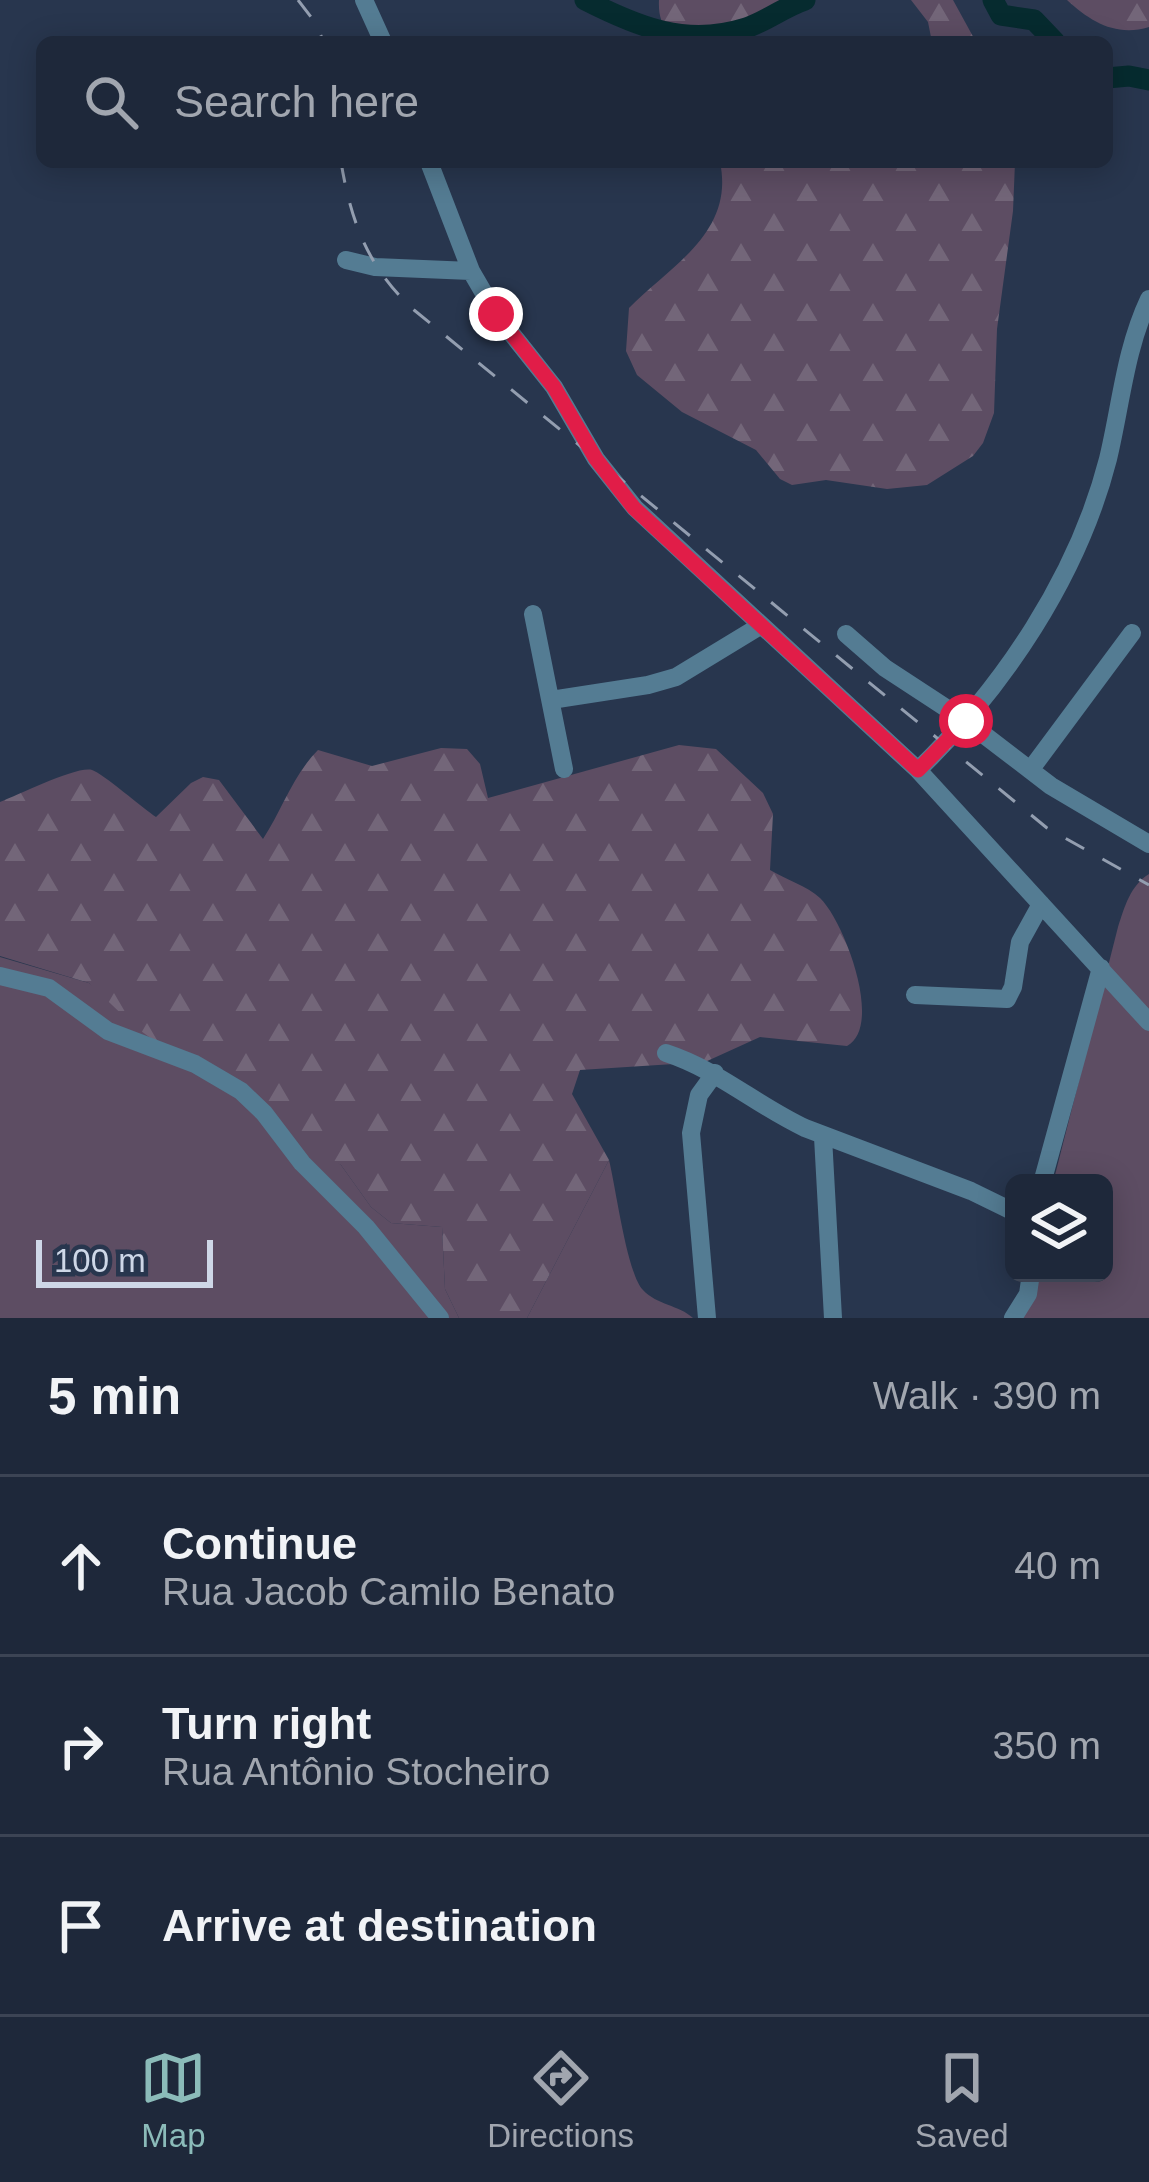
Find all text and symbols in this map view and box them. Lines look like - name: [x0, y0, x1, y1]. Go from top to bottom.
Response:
- search box: [36, 36, 1113, 168]
- icon: search: [78, 69, 144, 135]
- text: Search here: [174, 76, 419, 127]
- route end: [469, 287, 523, 341]
- route start: [939, 694, 993, 748]
- map controls: [1005, 1174, 1113, 1282]
- button: layers: [1005, 1174, 1113, 1282]
- scale bar: [36, 1234, 213, 1287]
- text: 100 m: [54, 1242, 146, 1279]
- text: 5 min: [48, 1368, 181, 1425]
- text: Walk · 390 m: [873, 1374, 1101, 1417]
- text: Continue: [162, 1518, 357, 1569]
- icon: ahead: [48, 1533, 114, 1599]
- text: 40 m: [1014, 1544, 1101, 1587]
- text: Rua Jacob Camilo Benato: [162, 1570, 615, 1613]
- text: Turn right: [162, 1698, 371, 1749]
- icon: right: [48, 1713, 114, 1779]
- text: 350 m: [993, 1724, 1101, 1767]
- text: Rua Antônio Stocheiro: [162, 1750, 550, 1793]
- icon: arrive: [48, 1893, 114, 1959]
- text: Arrive at destination: [162, 1900, 597, 1951]
- tab: Map: [140, 2045, 206, 2155]
- tab: Directions: [487, 2045, 634, 2155]
- tab: Saved: [915, 2045, 1009, 2155]

